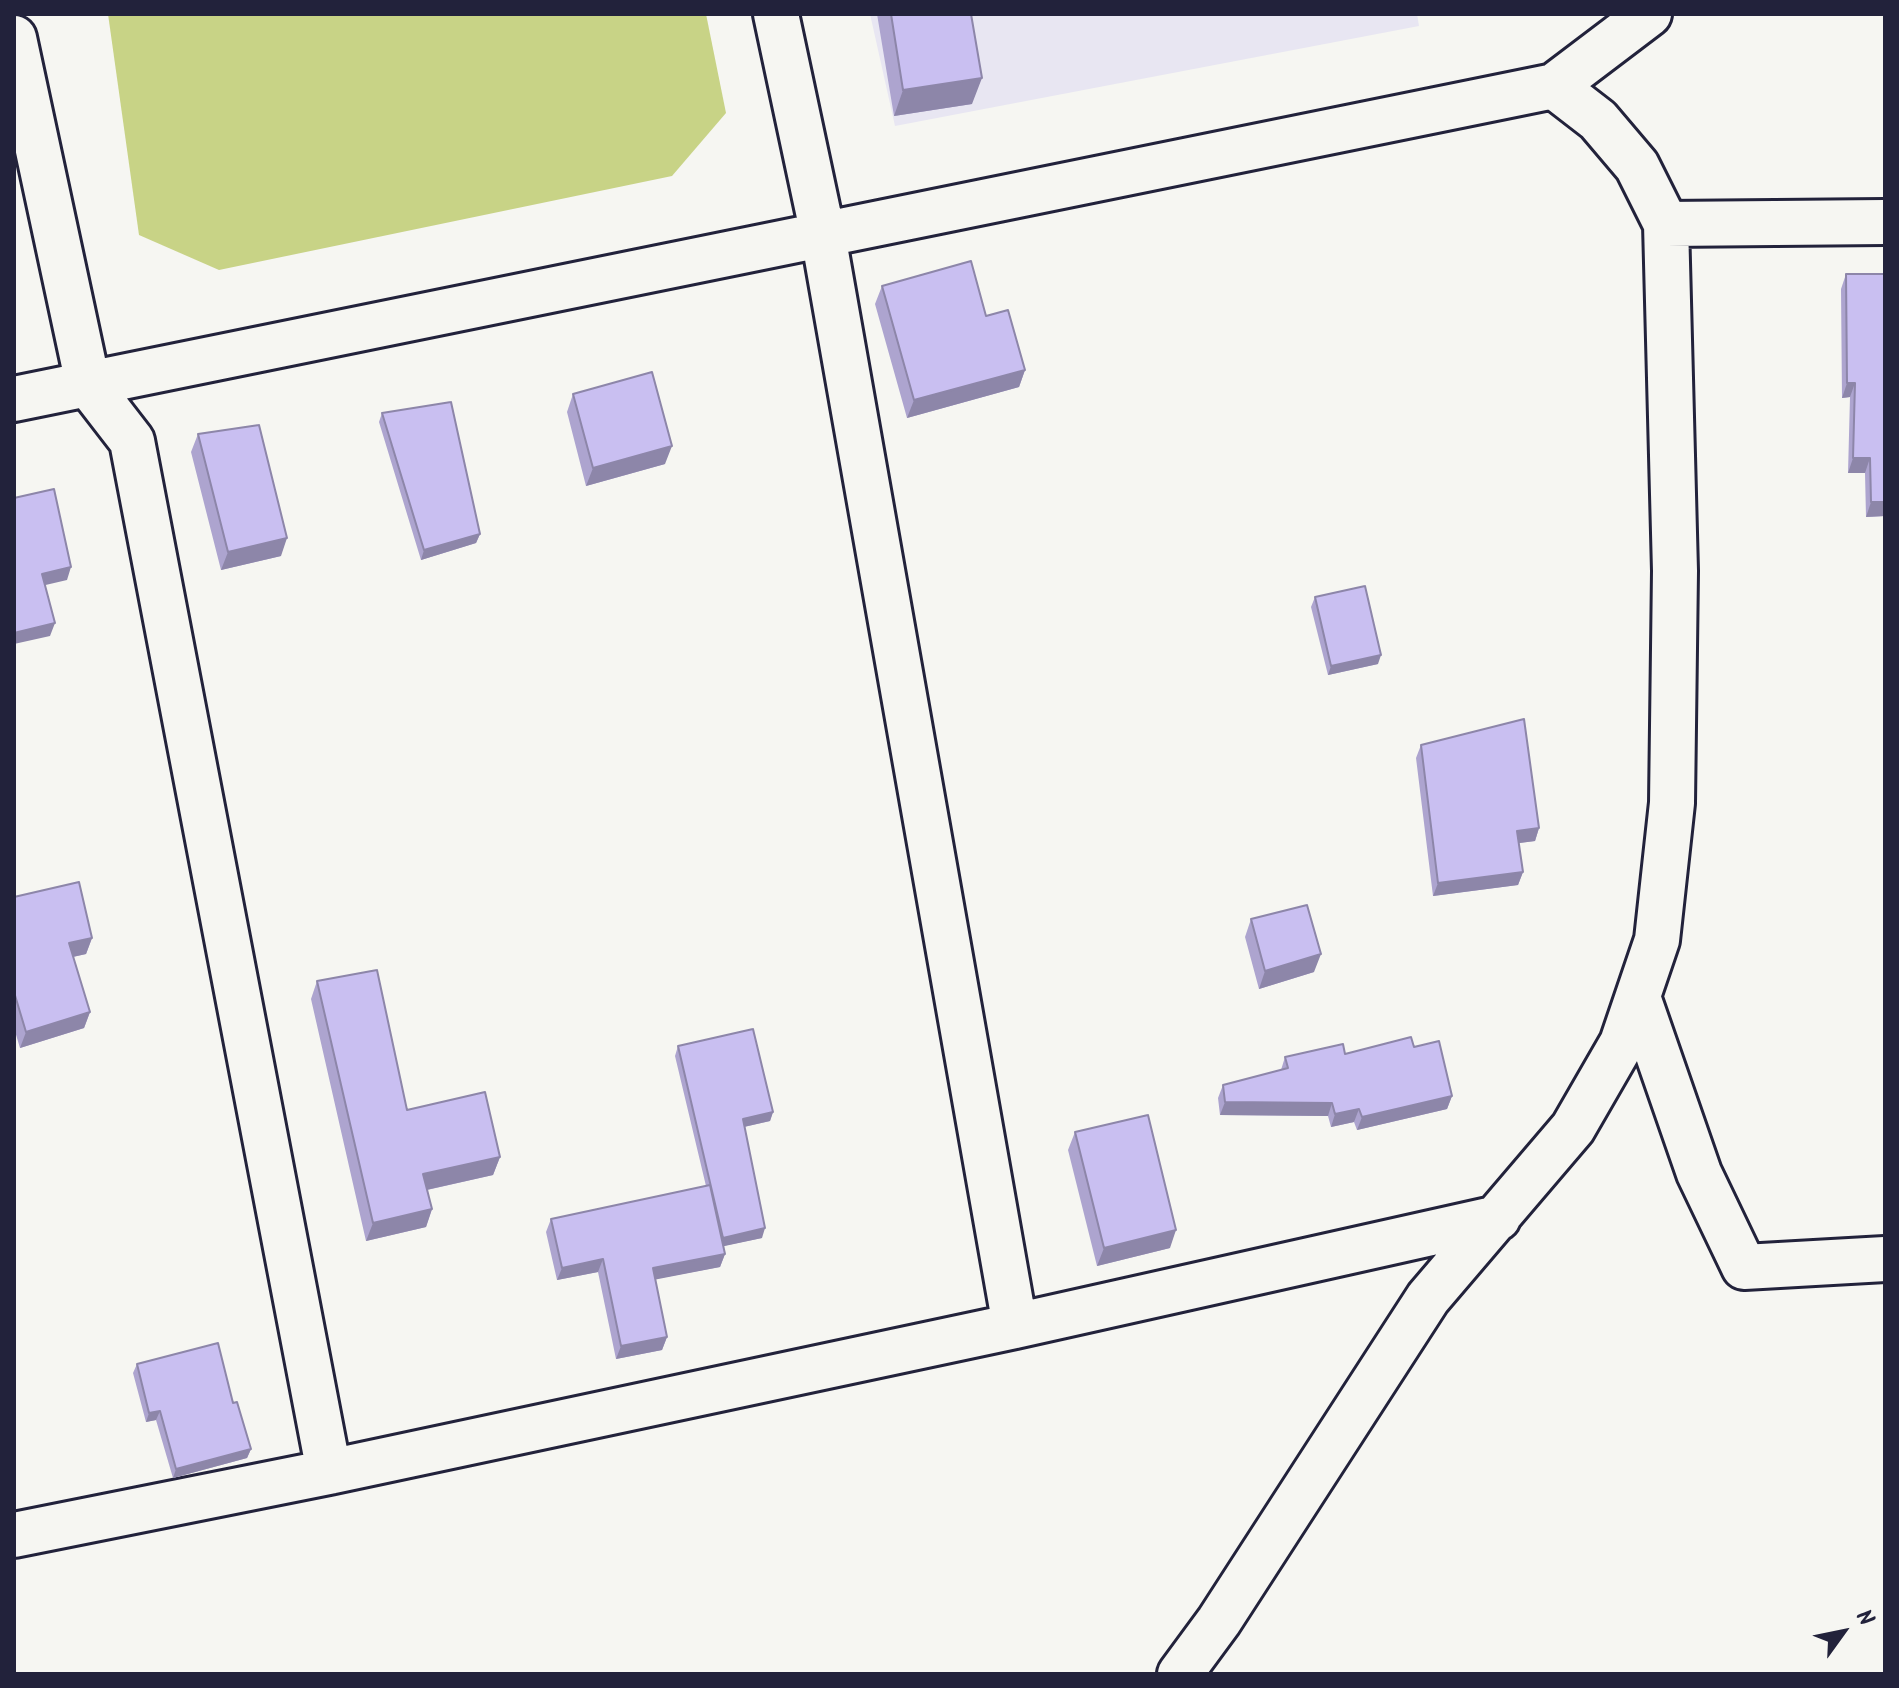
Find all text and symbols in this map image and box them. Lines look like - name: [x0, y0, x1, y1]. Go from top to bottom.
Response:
- north arrow: [1803, 1592, 1883, 1672]
- text: N: [1845, 1603, 1882, 1634]

